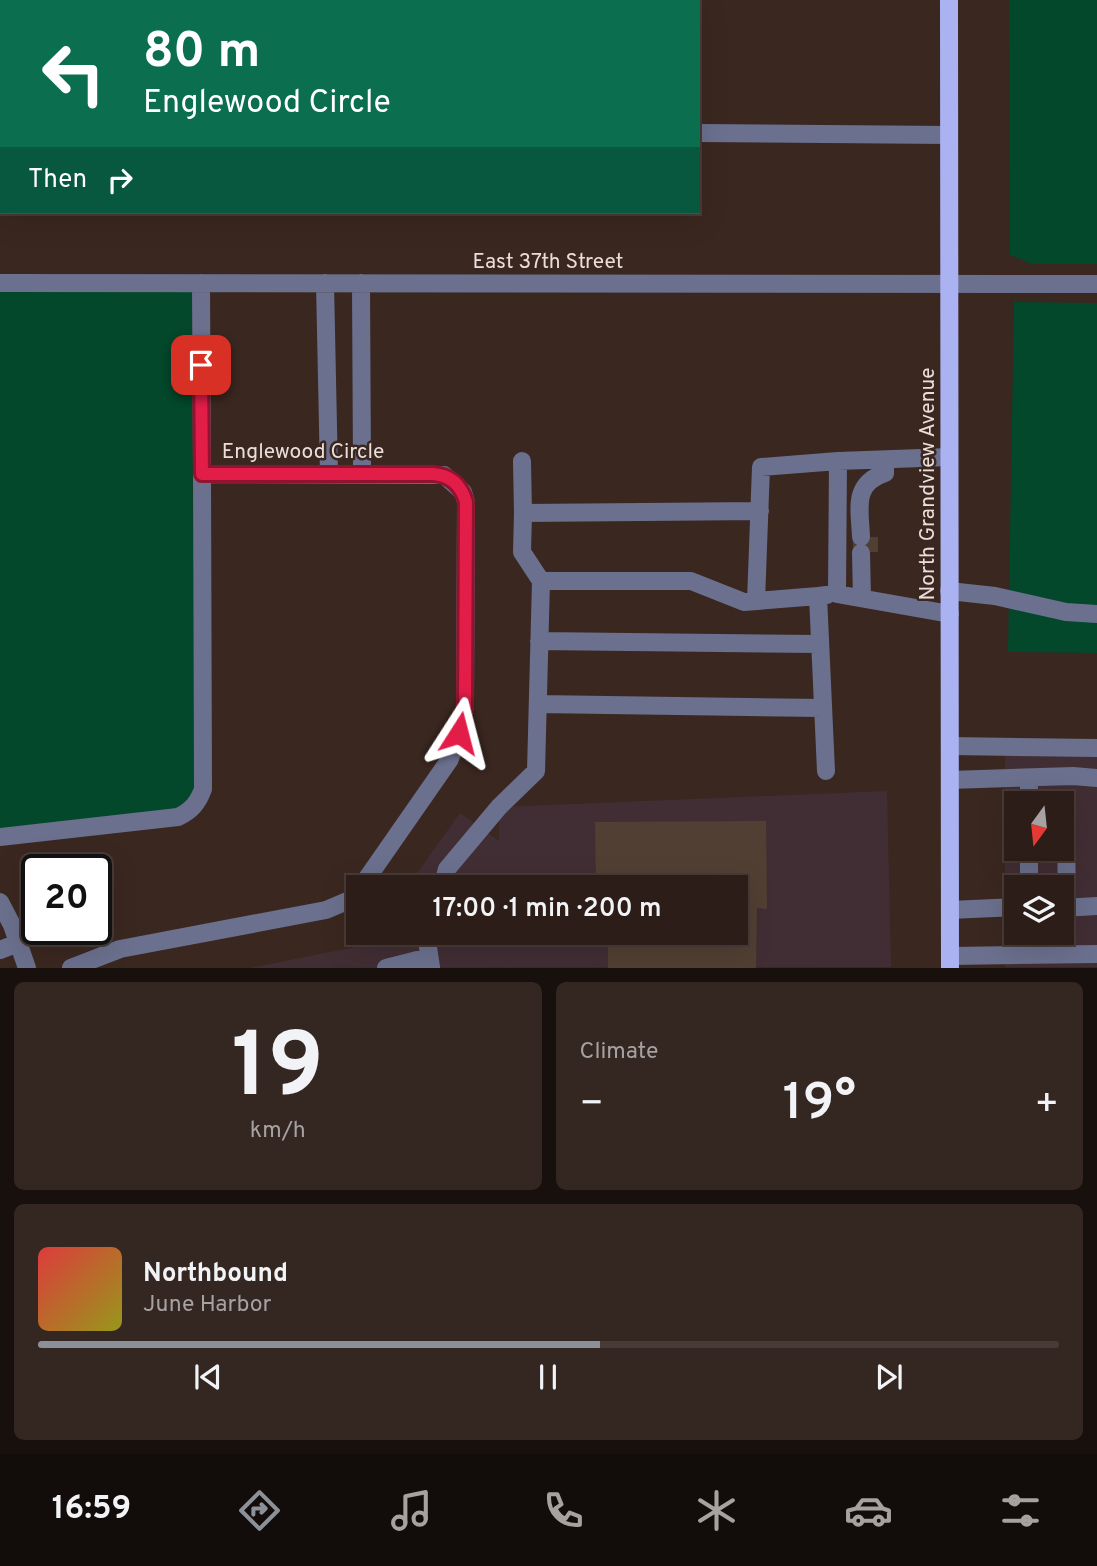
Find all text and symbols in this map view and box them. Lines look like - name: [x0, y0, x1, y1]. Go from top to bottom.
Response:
- text: 80 m: [143, 23, 260, 85]
- icon: left: [28, 28, 119, 119]
- text: Englewood Circle: [143, 84, 391, 124]
- icon: right: [101, 161, 139, 199]
- text: Then: [28, 164, 87, 197]
- street label: East 37th Street: [473, 249, 623, 276]
- pin: [171, 335, 231, 395]
- icon: arrive: [182, 346, 220, 384]
- street label: North Grandview Avenue: [915, 367, 942, 601]
- street label: Englewood Circle: [222, 439, 384, 466]
- position arrow: [422, 696, 496, 770]
- north arrow: [1004, 791, 1074, 861]
- map controls: [1004, 791, 1074, 945]
- speed limit sign: 20: [21, 854, 112, 945]
- button: layers: [1004, 875, 1074, 945]
- text: 17:00 · 1 min · 200 m: [432, 893, 662, 926]
- text: 19: [232, 1014, 324, 1129]
- text: Climate: [580, 1038, 658, 1067]
- text: 19°: [782, 1072, 856, 1138]
- text: −: [580, 1081, 604, 1130]
- text: +: [1034, 1081, 1059, 1130]
- text: km/h: [250, 1117, 306, 1146]
- text: Northbound: [143, 1258, 288, 1291]
- text: June Harbor: [143, 1291, 271, 1320]
- icon: previous: [189, 1358, 227, 1396]
- icon: pause: [529, 1358, 567, 1396]
- icon: next: [870, 1358, 908, 1396]
- icon: directions: [235, 1486, 284, 1535]
- icon: music: [387, 1486, 436, 1535]
- icon: phone: [539, 1486, 588, 1535]
- icon: climate: [692, 1486, 741, 1535]
- icon: car: [844, 1486, 893, 1535]
- icon: filters: [996, 1486, 1045, 1535]
- text: 16:59: [52, 1490, 131, 1530]

